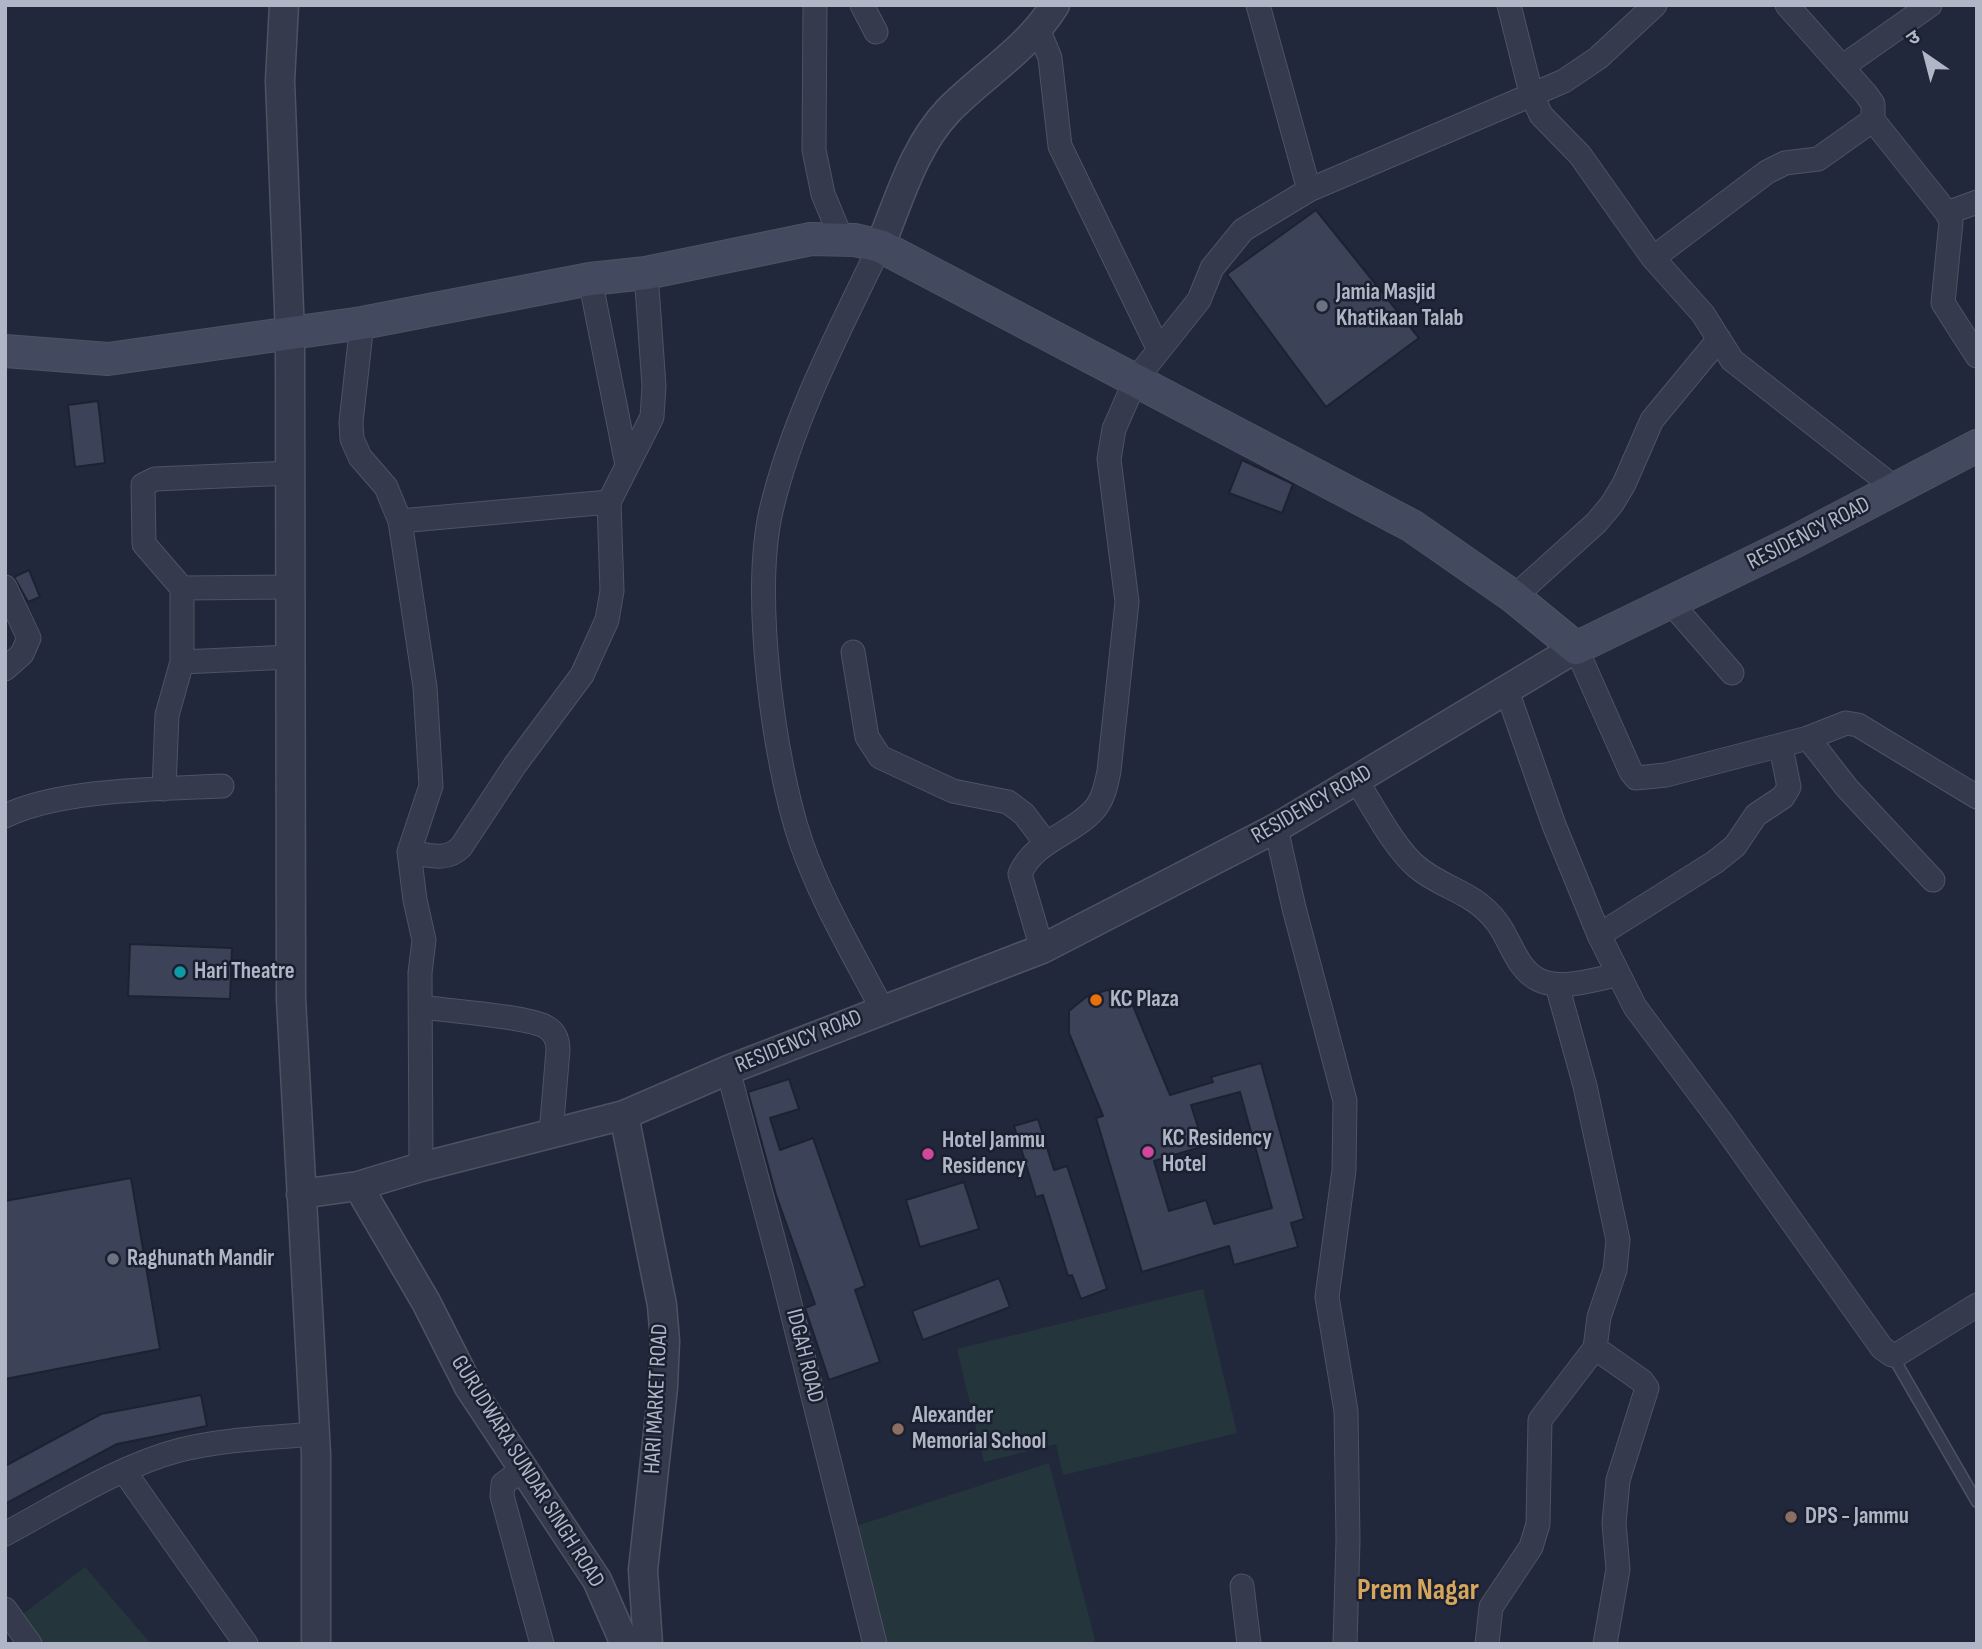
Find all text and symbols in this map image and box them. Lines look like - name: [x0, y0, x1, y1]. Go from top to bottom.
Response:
- north arrow: [1891, 21, 1961, 91]
- text: उ: [1903, 26, 1925, 51]
- place label: Jamia Masjid Khatikaan Talab: [1336, 279, 1464, 333]
- marker: Jamia Masjid Khatikaan Talab: [1314, 298, 1330, 314]
- street label: RESIDENCY ROAD: [1743, 491, 1875, 577]
- street label: RESIDENCY ROAD: [1247, 760, 1377, 850]
- place label: Hari Theatre: [194, 958, 295, 986]
- marker: Hari Theatre: [172, 964, 188, 980]
- place label: KC Plaza: [1110, 986, 1179, 1014]
- marker: KC Plaza: [1088, 992, 1104, 1008]
- street label: RESIDENCY ROAD: [732, 1004, 866, 1080]
- place label: KC Residency Hotel: [1162, 1125, 1272, 1179]
- place label: Hotel Jammu Residency: [942, 1127, 1045, 1181]
- marker: KC Residency Hotel: [1140, 1144, 1156, 1160]
- marker: Hotel Jammu Residency: [920, 1146, 936, 1162]
- place label: Raghunath Mandir: [127, 1245, 274, 1273]
- marker: Raghunath Mandir: [105, 1251, 121, 1267]
- street label: IDGAH ROAD: [779, 1306, 829, 1406]
- street label: HARI MARKET ROAD: [639, 1323, 675, 1475]
- street label: GURUDWARA SUNDAR SINGH ROAD: [444, 1351, 610, 1593]
- place label: Alexander Memorial School: [912, 1402, 1046, 1456]
- marker: Alexander Memorial School: [890, 1421, 906, 1437]
- place label: DPS - Jammu: [1805, 1503, 1909, 1531]
- marker: DPS - Jammu: [1783, 1509, 1799, 1525]
- district label: Prem Nagar: [1357, 1573, 1479, 1609]

